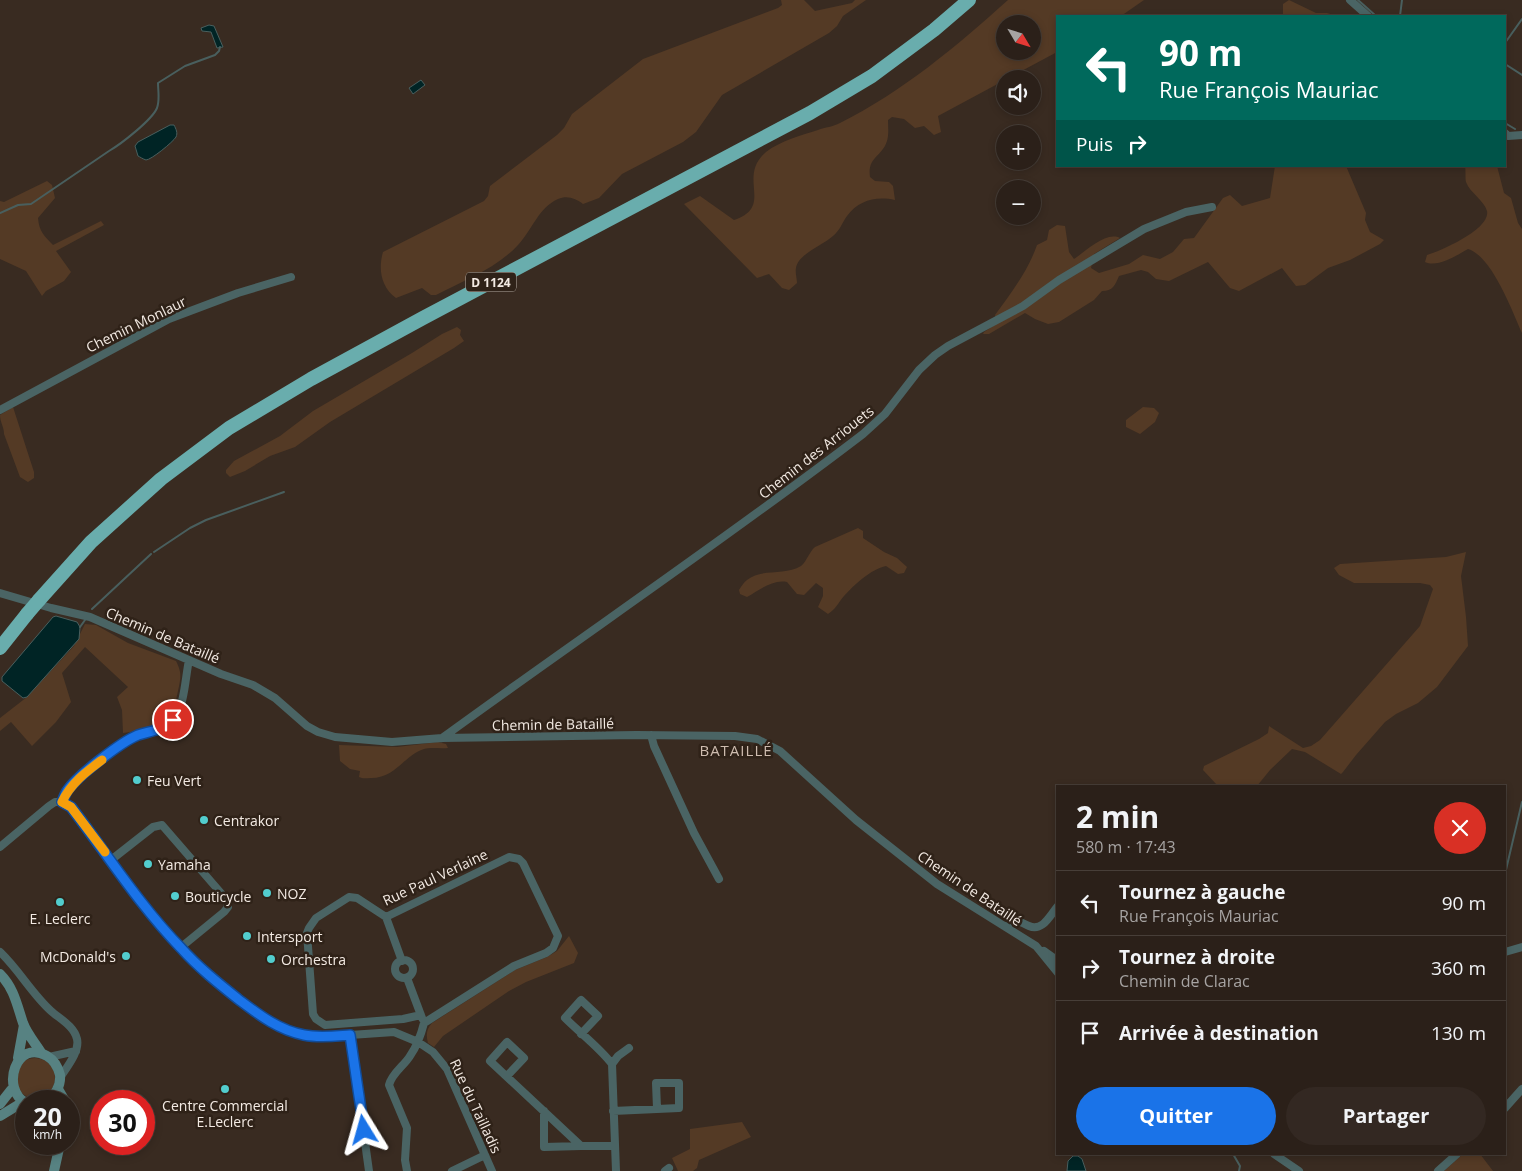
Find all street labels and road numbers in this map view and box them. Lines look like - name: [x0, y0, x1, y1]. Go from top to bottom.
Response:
- road number: D 1124: [466, 272, 516, 292]
- street label: Chemin Monlaur: [83, 291, 189, 356]
- street label: Chemin des Arriouets: [755, 401, 878, 503]
- street label: Chemin de Bataillé: [103, 602, 223, 668]
- street label: Chemin de Bataillé: [492, 713, 614, 735]
- street label: Rue Paul Verlaine: [379, 844, 491, 910]
- street label: Chemin de Bataillé: [914, 846, 1026, 930]
- street label: Rue du Tailladis: [446, 1056, 506, 1157]

